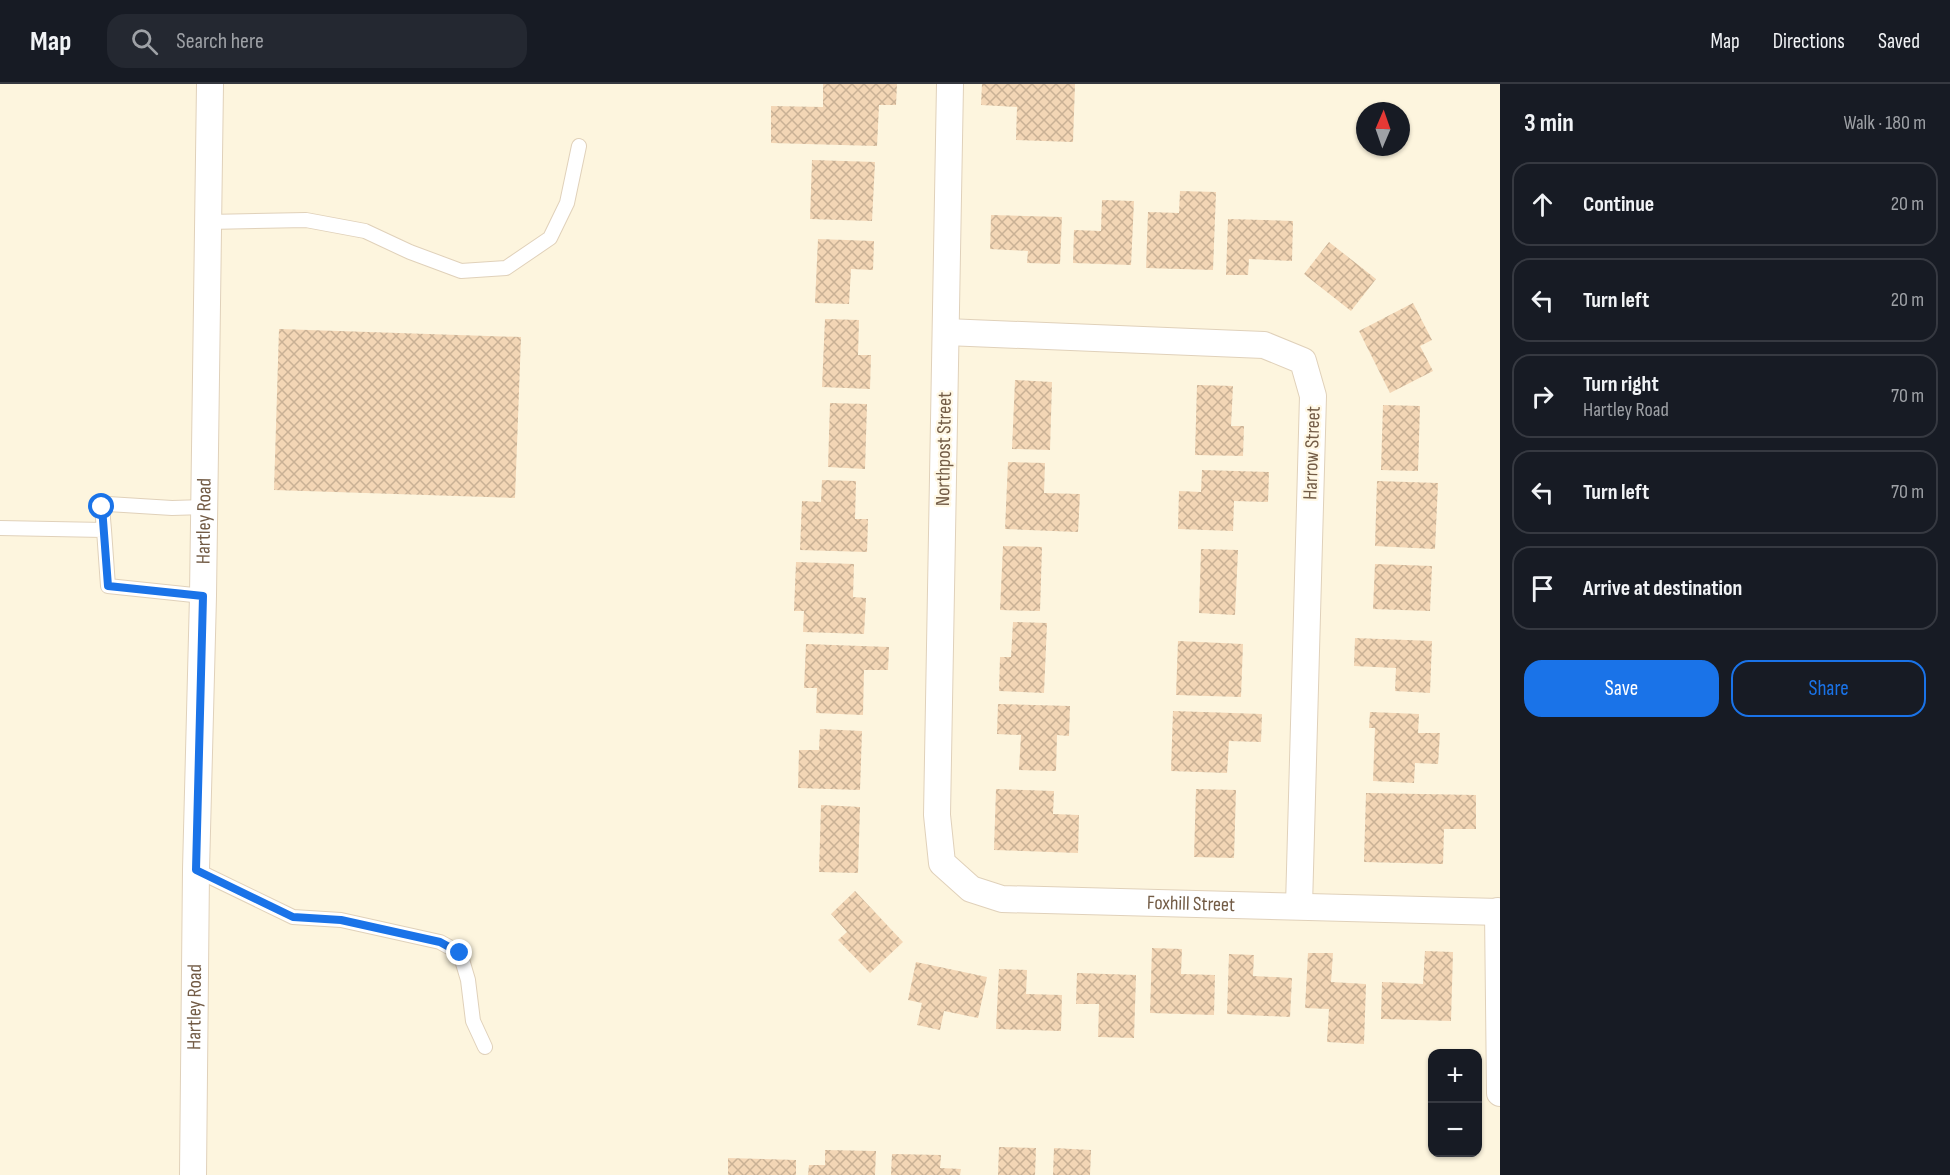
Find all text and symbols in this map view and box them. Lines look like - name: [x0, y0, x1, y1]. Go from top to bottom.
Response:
- search box: [107, 14, 527, 68]
- text: Map: [30, 25, 71, 58]
- icon: search: [128, 25, 161, 58]
- text: Search here: [176, 28, 264, 55]
- text: Map: [1710, 29, 1740, 54]
- text: Directions: [1773, 29, 1845, 54]
- text: Saved: [1878, 29, 1920, 54]
- north arrow: [1356, 102, 1410, 156]
- text: 3 min: [1524, 108, 1574, 139]
- text: Walk · 180 m: [1843, 111, 1926, 135]
- icon: ahead: [1526, 188, 1559, 221]
- text: Continue: [1583, 191, 1654, 218]
- text: 20 m: [1891, 192, 1924, 216]
- icon: left: [1526, 284, 1559, 317]
- text: Turn left: [1583, 287, 1649, 314]
- text: 20 m: [1891, 288, 1924, 312]
- text: Turn right: [1583, 371, 1659, 398]
- icon: right: [1526, 380, 1559, 413]
- text: 70 m: [1891, 384, 1924, 408]
- street label: Northpost Street: [931, 392, 957, 506]
- text: Hartley Road: [1583, 398, 1669, 422]
- street label: Harrow Street: [1298, 406, 1326, 500]
- icon: left: [1526, 476, 1559, 509]
- street label: Hartley Road: [191, 478, 217, 564]
- text: Turn left: [1583, 479, 1649, 506]
- text: 70 m: [1891, 480, 1924, 504]
- route start: [88, 493, 114, 519]
- icon: arrive: [1526, 572, 1559, 605]
- text: Arrive at destination: [1583, 575, 1742, 602]
- button: Save: [1524, 660, 1719, 717]
- button: Share: [1731, 660, 1926, 717]
- street label: Foxhill Street: [1147, 891, 1235, 917]
- route end: [446, 939, 472, 965]
- street label: Hartley Road: [182, 964, 207, 1050]
- map controls: [1428, 1049, 1482, 1157]
- button: +: [1428, 1049, 1482, 1103]
- button: −: [1428, 1103, 1482, 1157]

